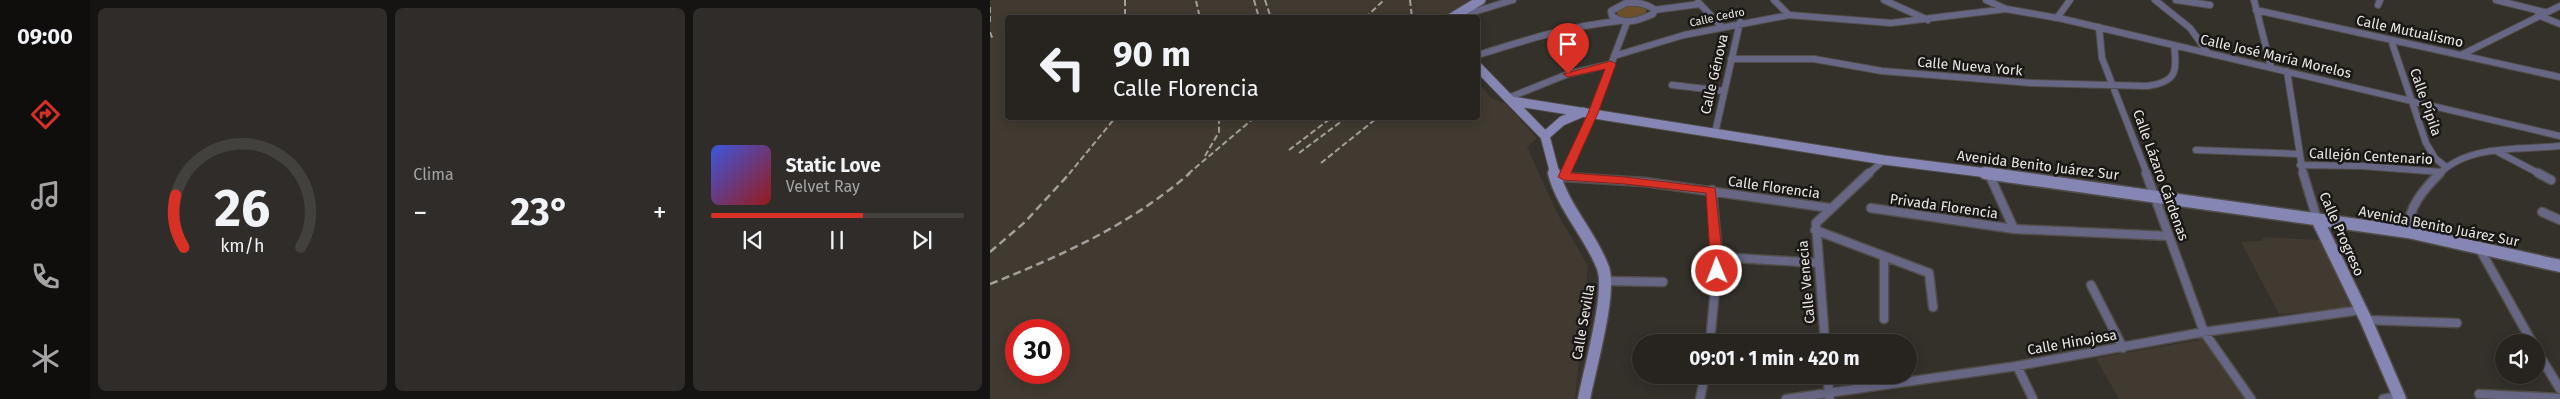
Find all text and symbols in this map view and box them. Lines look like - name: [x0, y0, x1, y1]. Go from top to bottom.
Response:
- street label: Calle Cedro: [1688, 5, 1746, 30]
- street label: Calle Mutualismo: [2355, 12, 2465, 51]
- text: 09:00: [17, 23, 73, 50]
- pin: [1547, 23, 1589, 74]
- icon: arrive: [1554, 30, 1582, 58]
- street label: Calle José María Morelos: [2199, 31, 2354, 82]
- street label: Calle Génova: [1697, 32, 1732, 116]
- text: 90 m: [1113, 33, 1191, 75]
- icon: left: [1030, 35, 1095, 100]
- street label: Calle Nueva York: [1917, 53, 2024, 80]
- street label: Calle Pípila: [2406, 66, 2445, 138]
- text: Calle Florencia: [1113, 75, 1259, 102]
- icon: directions: [28, 97, 63, 132]
- street label: Calle Lázaro Cárdenas: [2129, 107, 2192, 243]
- street label: Callejón Centenario: [2309, 145, 2433, 168]
- street label: Avenida Benito Juárez Sur: [1956, 147, 2120, 184]
- text: Static Love: [786, 154, 881, 177]
- text: Clima: [413, 165, 454, 184]
- street label: Calle Florencia: [1727, 173, 1821, 202]
- text: 26: [215, 177, 271, 240]
- text: Velvet Ray: [786, 177, 860, 196]
- icon: music: [28, 178, 63, 213]
- text: 23°: [511, 189, 570, 235]
- street label: Privada Florencia: [1889, 190, 1999, 223]
- street label: Calle Progreso: [2315, 190, 2368, 279]
- text: −: [413, 196, 427, 229]
- text: +: [653, 196, 667, 229]
- street label: Avenida Benito Juárez Sur: [2357, 203, 2521, 250]
- icon: previous: [739, 226, 767, 254]
- icon: pause: [823, 226, 851, 254]
- icon: next: [908, 226, 936, 254]
- text: km/h: [221, 235, 265, 257]
- street label: Calle Venecia: [1794, 239, 1819, 324]
- position arrow: [1690, 244, 1742, 296]
- icon: phone: [28, 259, 63, 294]
- street label: Calle Sevilla: [1568, 283, 1599, 361]
- speed limit sign: 30: [1005, 319, 1070, 384]
- street label: Calle Hinojosa: [2026, 326, 2118, 359]
- map controls: [2495, 334, 2545, 384]
- button: sound: [2495, 334, 2545, 384]
- icon: climate: [28, 341, 63, 376]
- text: 09:01 · 1 min · 420 m: [1689, 347, 1860, 370]

